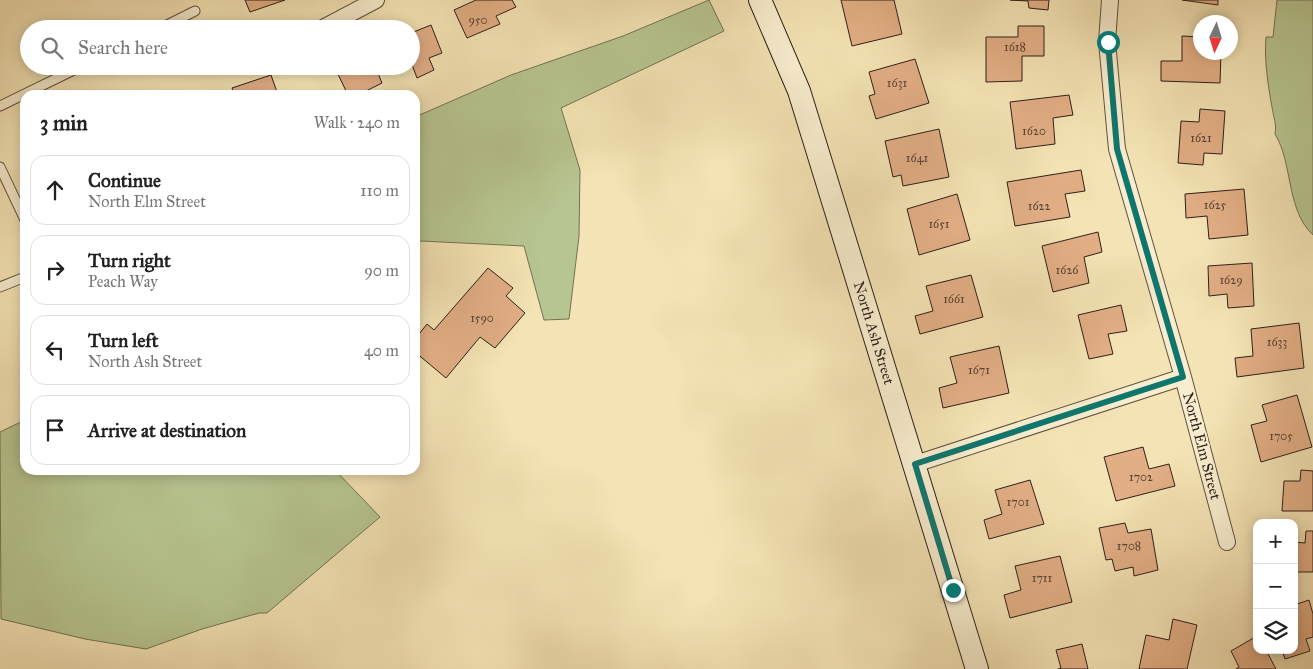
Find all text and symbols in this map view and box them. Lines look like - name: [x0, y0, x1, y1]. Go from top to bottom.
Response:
- house number: 950: [468, 13, 488, 27]
- north arrow: [1193, 15, 1238, 60]
- search box: [20, 20, 420, 75]
- route start: [1097, 31, 1120, 54]
- icon: search: [38, 34, 66, 62]
- text: Search here: [78, 36, 168, 59]
- house number: 1618: [1004, 40, 1026, 54]
- house number: 1631: [887, 76, 907, 90]
- text: 3 min: [40, 110, 88, 136]
- text: Walk · 240 m: [314, 113, 400, 132]
- house number: 1620: [1022, 124, 1046, 138]
- house number: 1621: [1190, 131, 1212, 145]
- house number: 1641: [906, 151, 928, 165]
- text: Continue: [88, 169, 161, 192]
- icon: ahead: [41, 176, 69, 204]
- text: 110 m: [360, 181, 399, 200]
- text: North Elm Street: [88, 192, 206, 211]
- house number: 1625: [1204, 198, 1227, 212]
- house number: 1622: [1028, 199, 1050, 213]
- house number: 1651: [928, 217, 950, 231]
- text: Turn right: [88, 249, 171, 272]
- icon: right: [41, 256, 69, 284]
- text: 90 m: [364, 261, 399, 280]
- house number: 1626: [1056, 263, 1079, 277]
- text: Peach Way: [88, 272, 158, 291]
- house number: 1629: [1219, 273, 1243, 287]
- street label: North Ash Street: [850, 279, 898, 387]
- house number: 1661: [943, 292, 965, 306]
- house number: 1590: [470, 311, 494, 325]
- text: Turn left: [88, 329, 158, 352]
- house number: 1633: [1267, 335, 1287, 349]
- icon: left: [41, 336, 69, 364]
- text: 40 m: [364, 341, 399, 360]
- text: North Ash Street: [88, 352, 202, 371]
- house number: 1671: [968, 363, 990, 377]
- street label: North Elm Street: [1179, 390, 1225, 502]
- icon: arrive: [41, 416, 69, 444]
- text: Arrive at destination: [88, 419, 246, 442]
- house number: 1705: [1269, 429, 1293, 443]
- house number: 1702: [1129, 470, 1153, 484]
- house number: 1701: [1007, 495, 1030, 509]
- map controls: [1253, 519, 1298, 654]
- button: +: [1253, 519, 1298, 564]
- house number: 1708: [1117, 539, 1141, 553]
- button: −: [1253, 564, 1298, 609]
- house number: 1711: [1032, 571, 1053, 585]
- route end: [942, 579, 965, 602]
- button: layers: [1253, 609, 1298, 654]

